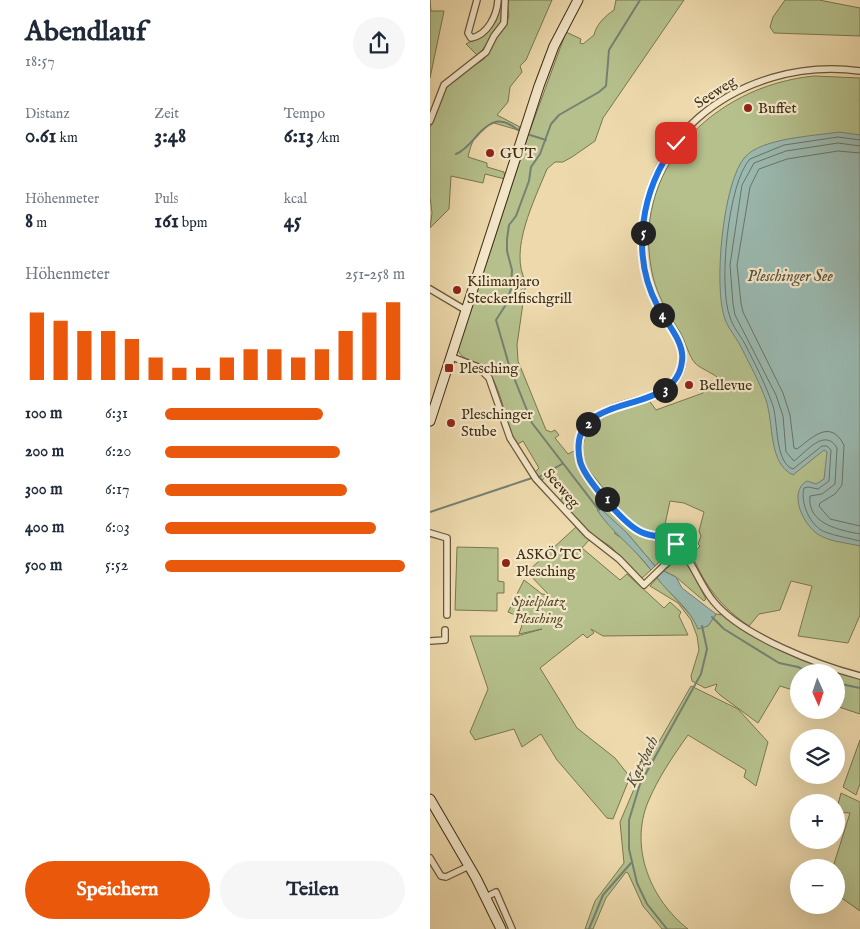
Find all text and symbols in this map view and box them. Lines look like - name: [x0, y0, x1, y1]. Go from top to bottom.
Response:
- text: Abendlauf: [25, 15, 146, 50]
- button: share: [353, 17, 405, 69]
- text: 18:57: [25, 52, 55, 72]
- street label: Seeweg: [691, 71, 741, 113]
- place label: Buffet: [758, 99, 797, 118]
- marker: Buffet: [742, 102, 754, 114]
- text: Distanz: [25, 105, 70, 123]
- text: Zeit: [154, 105, 179, 123]
- text: Tempo: [284, 105, 325, 123]
- pin: [655, 122, 697, 164]
- text: 0.61: [25, 123, 56, 150]
- text: 3:48: [154, 123, 186, 150]
- text: 6:13: [284, 123, 314, 150]
- text: km: [56, 129, 78, 147]
- text: /km: [314, 129, 340, 147]
- icon: check: [662, 129, 690, 157]
- place label: GUT: [500, 144, 536, 163]
- marker: GUT: [484, 147, 496, 159]
- text: Höhenmeter: [25, 190, 99, 208]
- text: Puls: [154, 190, 178, 208]
- text: kcal: [284, 190, 307, 208]
- text: 8: [25, 208, 33, 235]
- text: 161: [154, 208, 179, 235]
- text: 45: [284, 208, 301, 235]
- text: m: [33, 214, 47, 232]
- text: bpm: [179, 214, 208, 232]
- pin: 5: [630, 220, 656, 246]
- text: 5: [641, 224, 646, 242]
- text: Höhenmeter: [25, 265, 110, 285]
- text: 251–258 m: [345, 265, 405, 285]
- water label: Pleschinger See: [747, 267, 833, 287]
- place label: Kilimanjaro Steckerlfischgrill: [467, 272, 573, 308]
- marker: Kilimanjaro Steckerlfischgrill: [451, 284, 463, 296]
- pin: 4: [650, 302, 674, 328]
- text: 4: [659, 306, 666, 324]
- place label: Plesching: [459, 359, 519, 378]
- marker: Plesching: [443, 362, 455, 374]
- place label: Bellevue: [699, 376, 752, 395]
- pin: 3: [652, 378, 678, 402]
- marker: Bellevue: [683, 379, 695, 391]
- text: 3: [663, 381, 668, 399]
- text: 100 m: [25, 404, 62, 424]
- text: 6:31: [105, 404, 128, 424]
- place label: Pleschinger Stube: [461, 405, 533, 441]
- pin: 2: [576, 412, 600, 436]
- text: 2: [585, 415, 592, 433]
- marker: Pleschinger Stube: [445, 417, 457, 429]
- text: 200 m: [25, 442, 64, 462]
- text: 6:20: [105, 442, 131, 462]
- street label: Seeweg: [539, 465, 585, 513]
- text: 300 m: [25, 480, 63, 500]
- text: 6:17: [105, 480, 129, 500]
- pin: 1: [594, 486, 620, 512]
- text: 1: [605, 490, 610, 508]
- text: 400 m: [25, 518, 64, 538]
- text: 6:03: [105, 518, 130, 538]
- pin: [655, 523, 697, 565]
- icon: arrive: [662, 530, 690, 558]
- place label: ASKÖ TC Plesching: [515, 545, 582, 581]
- text: 500 m: [25, 556, 62, 576]
- text: 5:52: [105, 556, 128, 576]
- marker: ASKÖ TC Plesching: [500, 557, 512, 569]
- park label: Spielplatz Plesching: [511, 592, 566, 629]
- north arrow: [790, 664, 845, 719]
- map controls: [790, 664, 845, 914]
- button: layers: [790, 729, 845, 784]
- water label: Katzbach: [622, 733, 664, 791]
- button: +: [790, 794, 845, 849]
- button: −: [790, 859, 845, 914]
- button: Speichern: [25, 861, 210, 919]
- button: Teilen: [220, 861, 405, 919]

